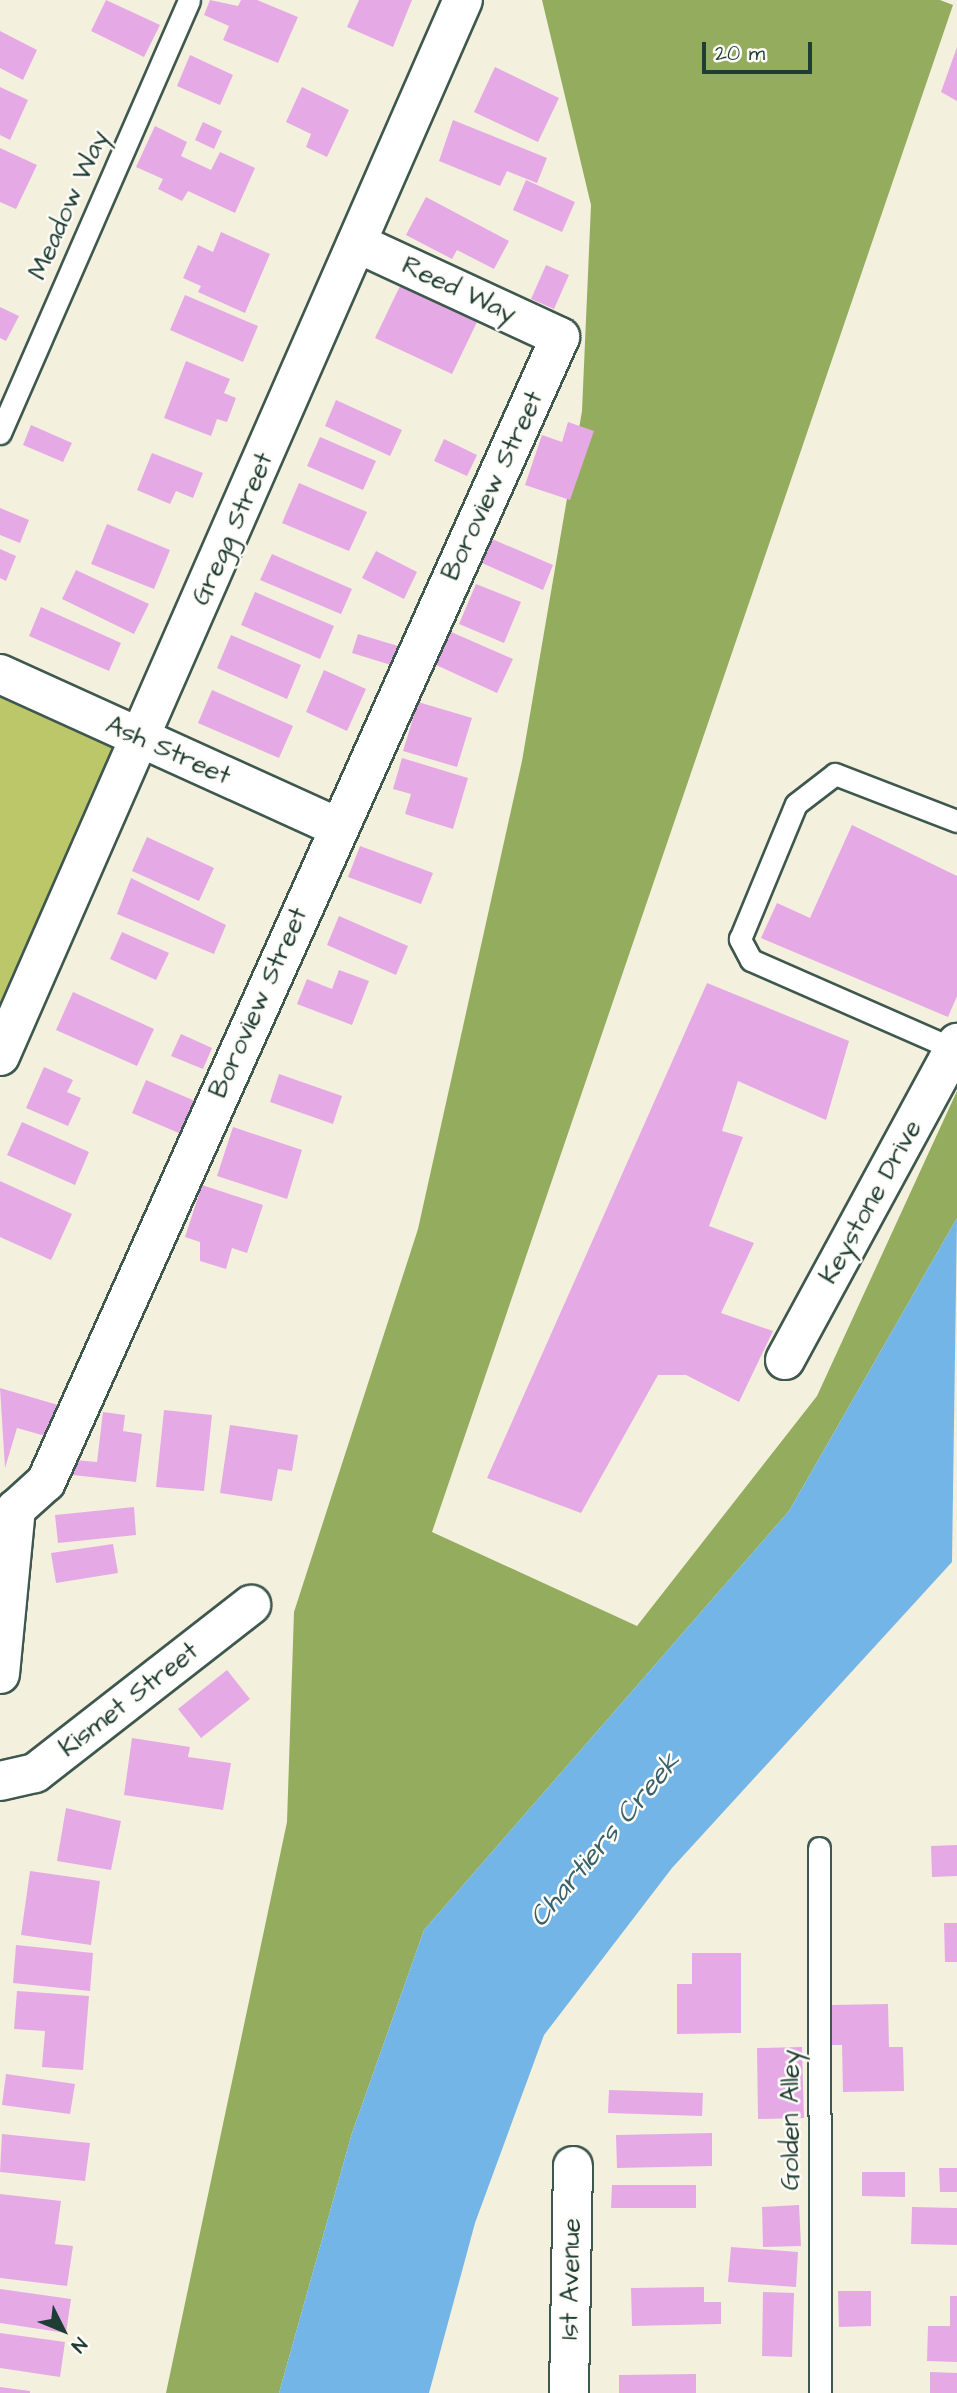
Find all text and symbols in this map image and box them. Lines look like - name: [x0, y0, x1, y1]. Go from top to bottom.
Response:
- scale bar: [705, 28, 815, 72]
- text: 20 m: [715, 39, 765, 68]
- street label: Meadow Way: [22, 126, 116, 284]
- street label: Reed Way: [397, 250, 521, 330]
- street label: Boroview Street: [435, 386, 551, 586]
- street label: Gregg Street: [185, 448, 281, 610]
- street label: Ash Street: [101, 710, 235, 792]
- street label: Boroview Street: [203, 903, 315, 1103]
- street label: Keystone Drive: [813, 1115, 929, 1289]
- street label: Kismet Street: [53, 1636, 205, 1764]
- water label: Chartiers Creek: [522, 1746, 688, 1934]
- street label: Golden Alley: [775, 2050, 807, 2190]
- street label: 1st Avenue: [554, 2218, 588, 2340]
- north arrow: [28, 2295, 98, 2365]
- text: N: [65, 2331, 93, 2358]

